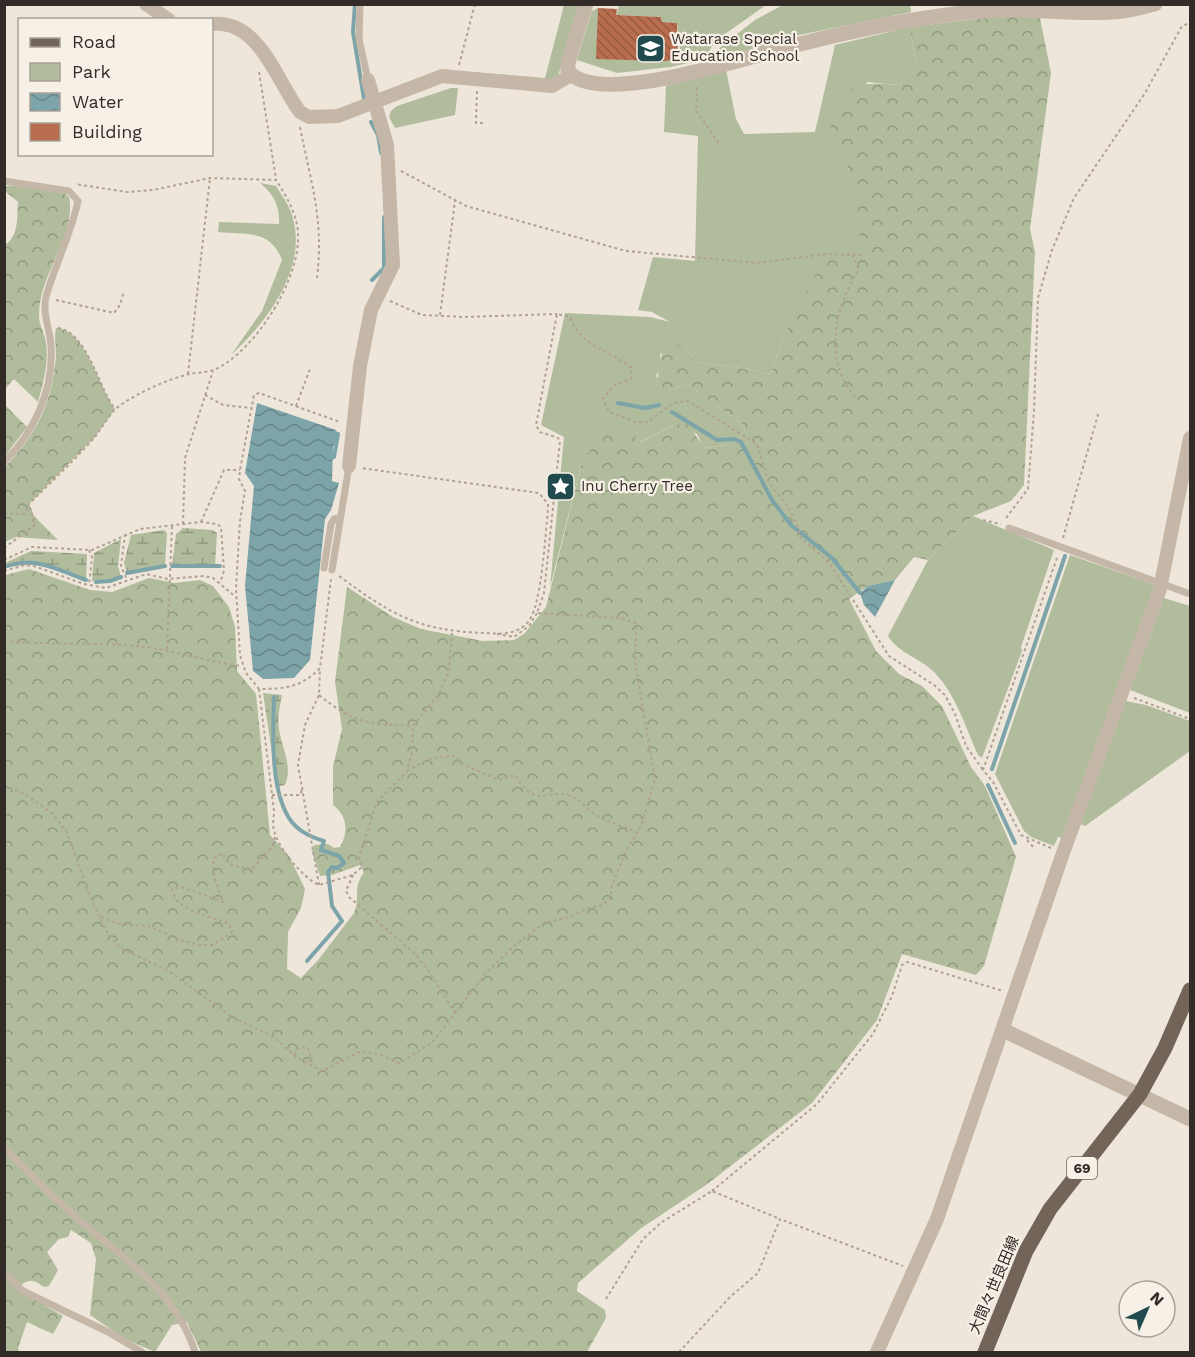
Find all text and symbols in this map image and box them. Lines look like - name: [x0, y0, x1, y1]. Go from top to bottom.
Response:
- legend: [18, 18, 213, 156]
- place label: Watarase Special Education School: [671, 30, 800, 65]
- text: Road: [72, 31, 116, 52]
- school or university icon: Watarase Special Education School: [634, 32, 666, 64]
- text: Park: [72, 61, 111, 82]
- text: Water: [72, 91, 124, 112]
- text: Building: [72, 121, 142, 142]
- place icon: Inu Cherry Tree: [544, 470, 576, 502]
- place label: Inu Cherry Tree: [581, 477, 693, 495]
- road number: 69: [1067, 1157, 1097, 1179]
- street label: 大間々世良田線: [965, 1233, 1023, 1337]
- north arrow: [1117, 1279, 1177, 1339]
- text: N: [1146, 1288, 1168, 1310]

